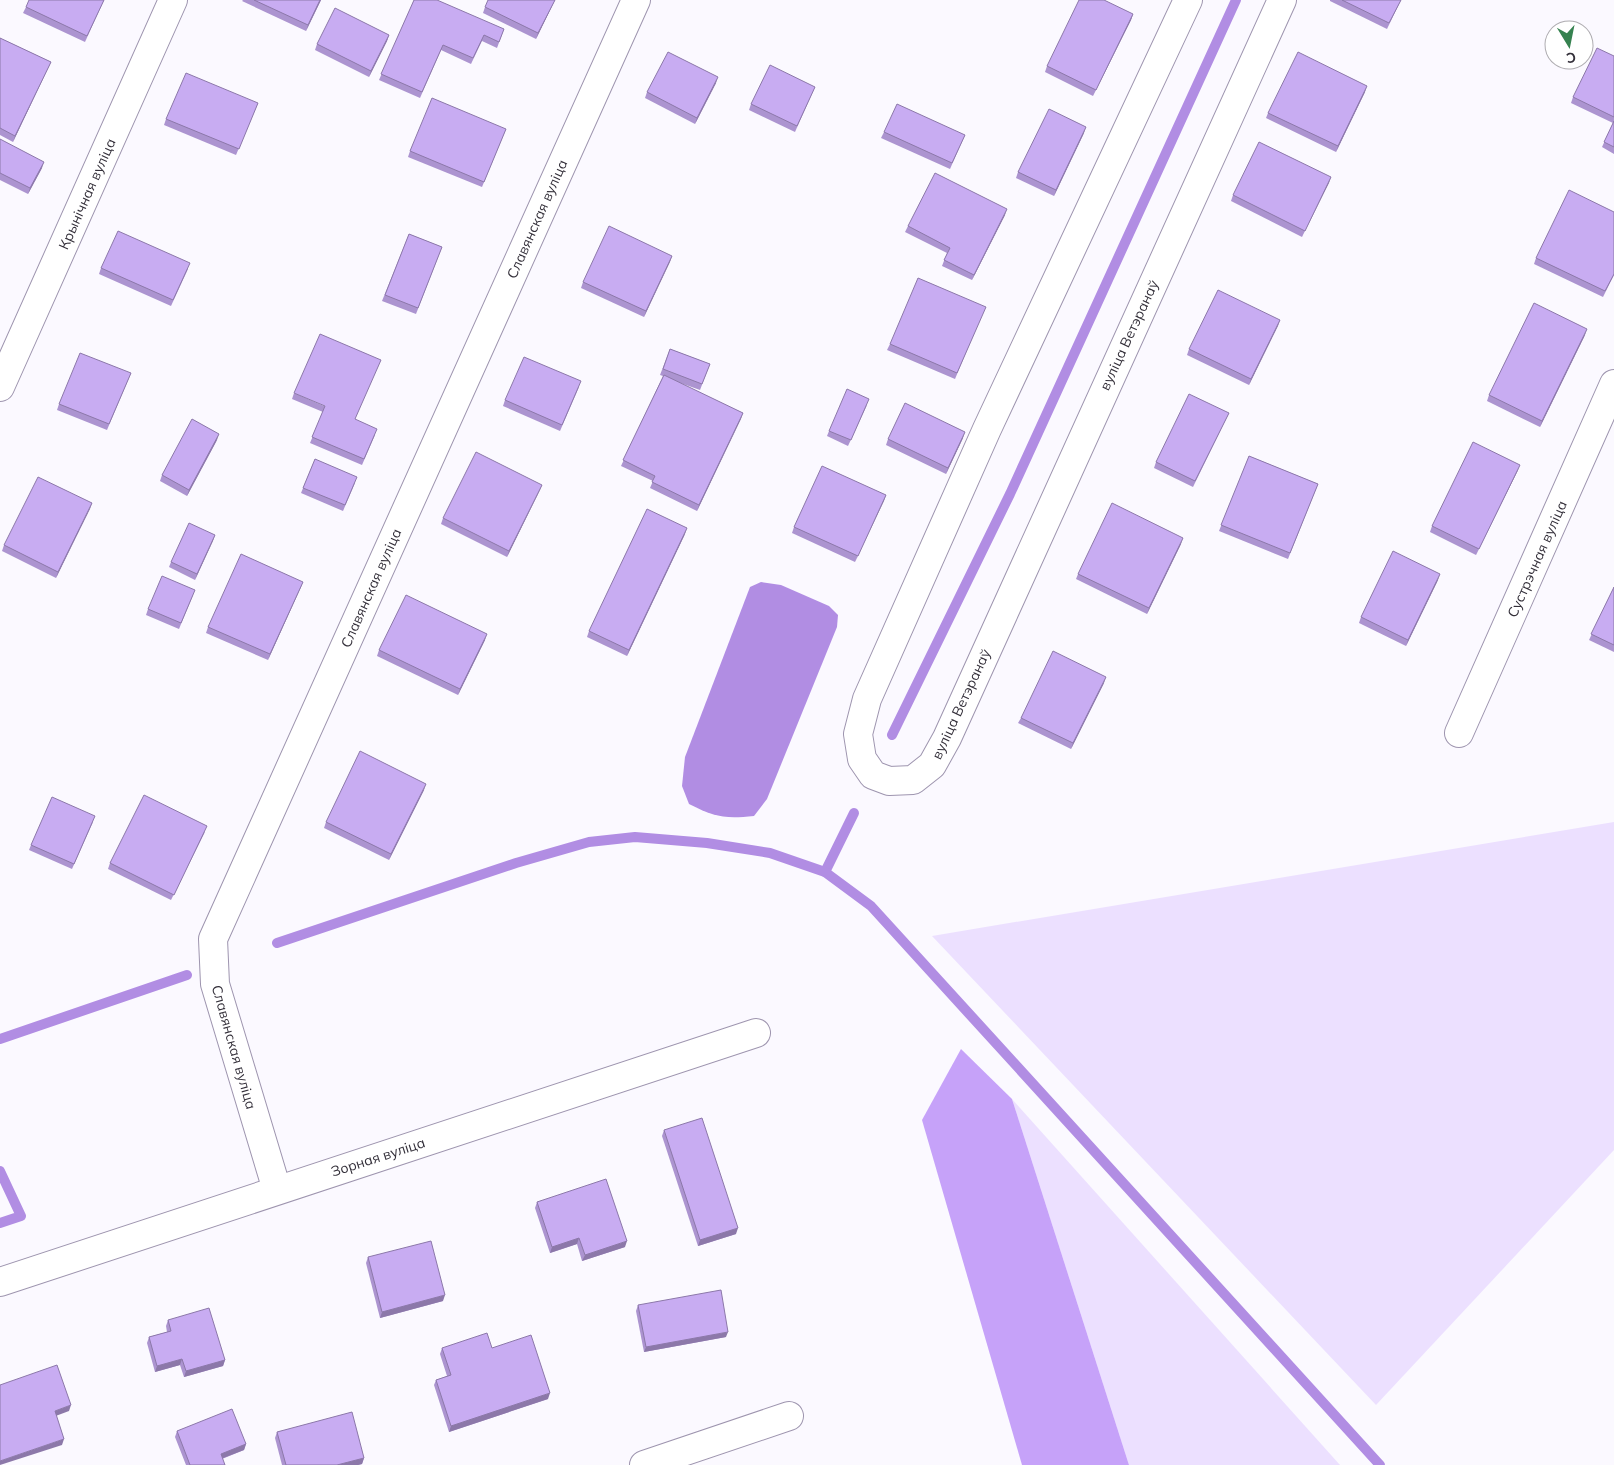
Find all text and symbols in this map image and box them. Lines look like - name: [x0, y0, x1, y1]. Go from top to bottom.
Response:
- north arrow: [1544, 20, 1594, 70]
- text: С: [1565, 48, 1578, 67]
- street label: Крынічная вуліца: [54, 136, 120, 252]
- street label: Славянская вуліца: [503, 157, 571, 281]
- street label: вуліца Ветэранаў: [1096, 276, 1163, 393]
- street label: Сустрэчная вуліца: [1503, 498, 1571, 620]
- street label: Славянская вуліца: [337, 526, 405, 650]
- street label: вуліца Ветэранаў: [928, 645, 995, 762]
- street label: Славянская вуліца: [208, 983, 260, 1111]
- street label: Зорная вуліца: [329, 1133, 427, 1181]

